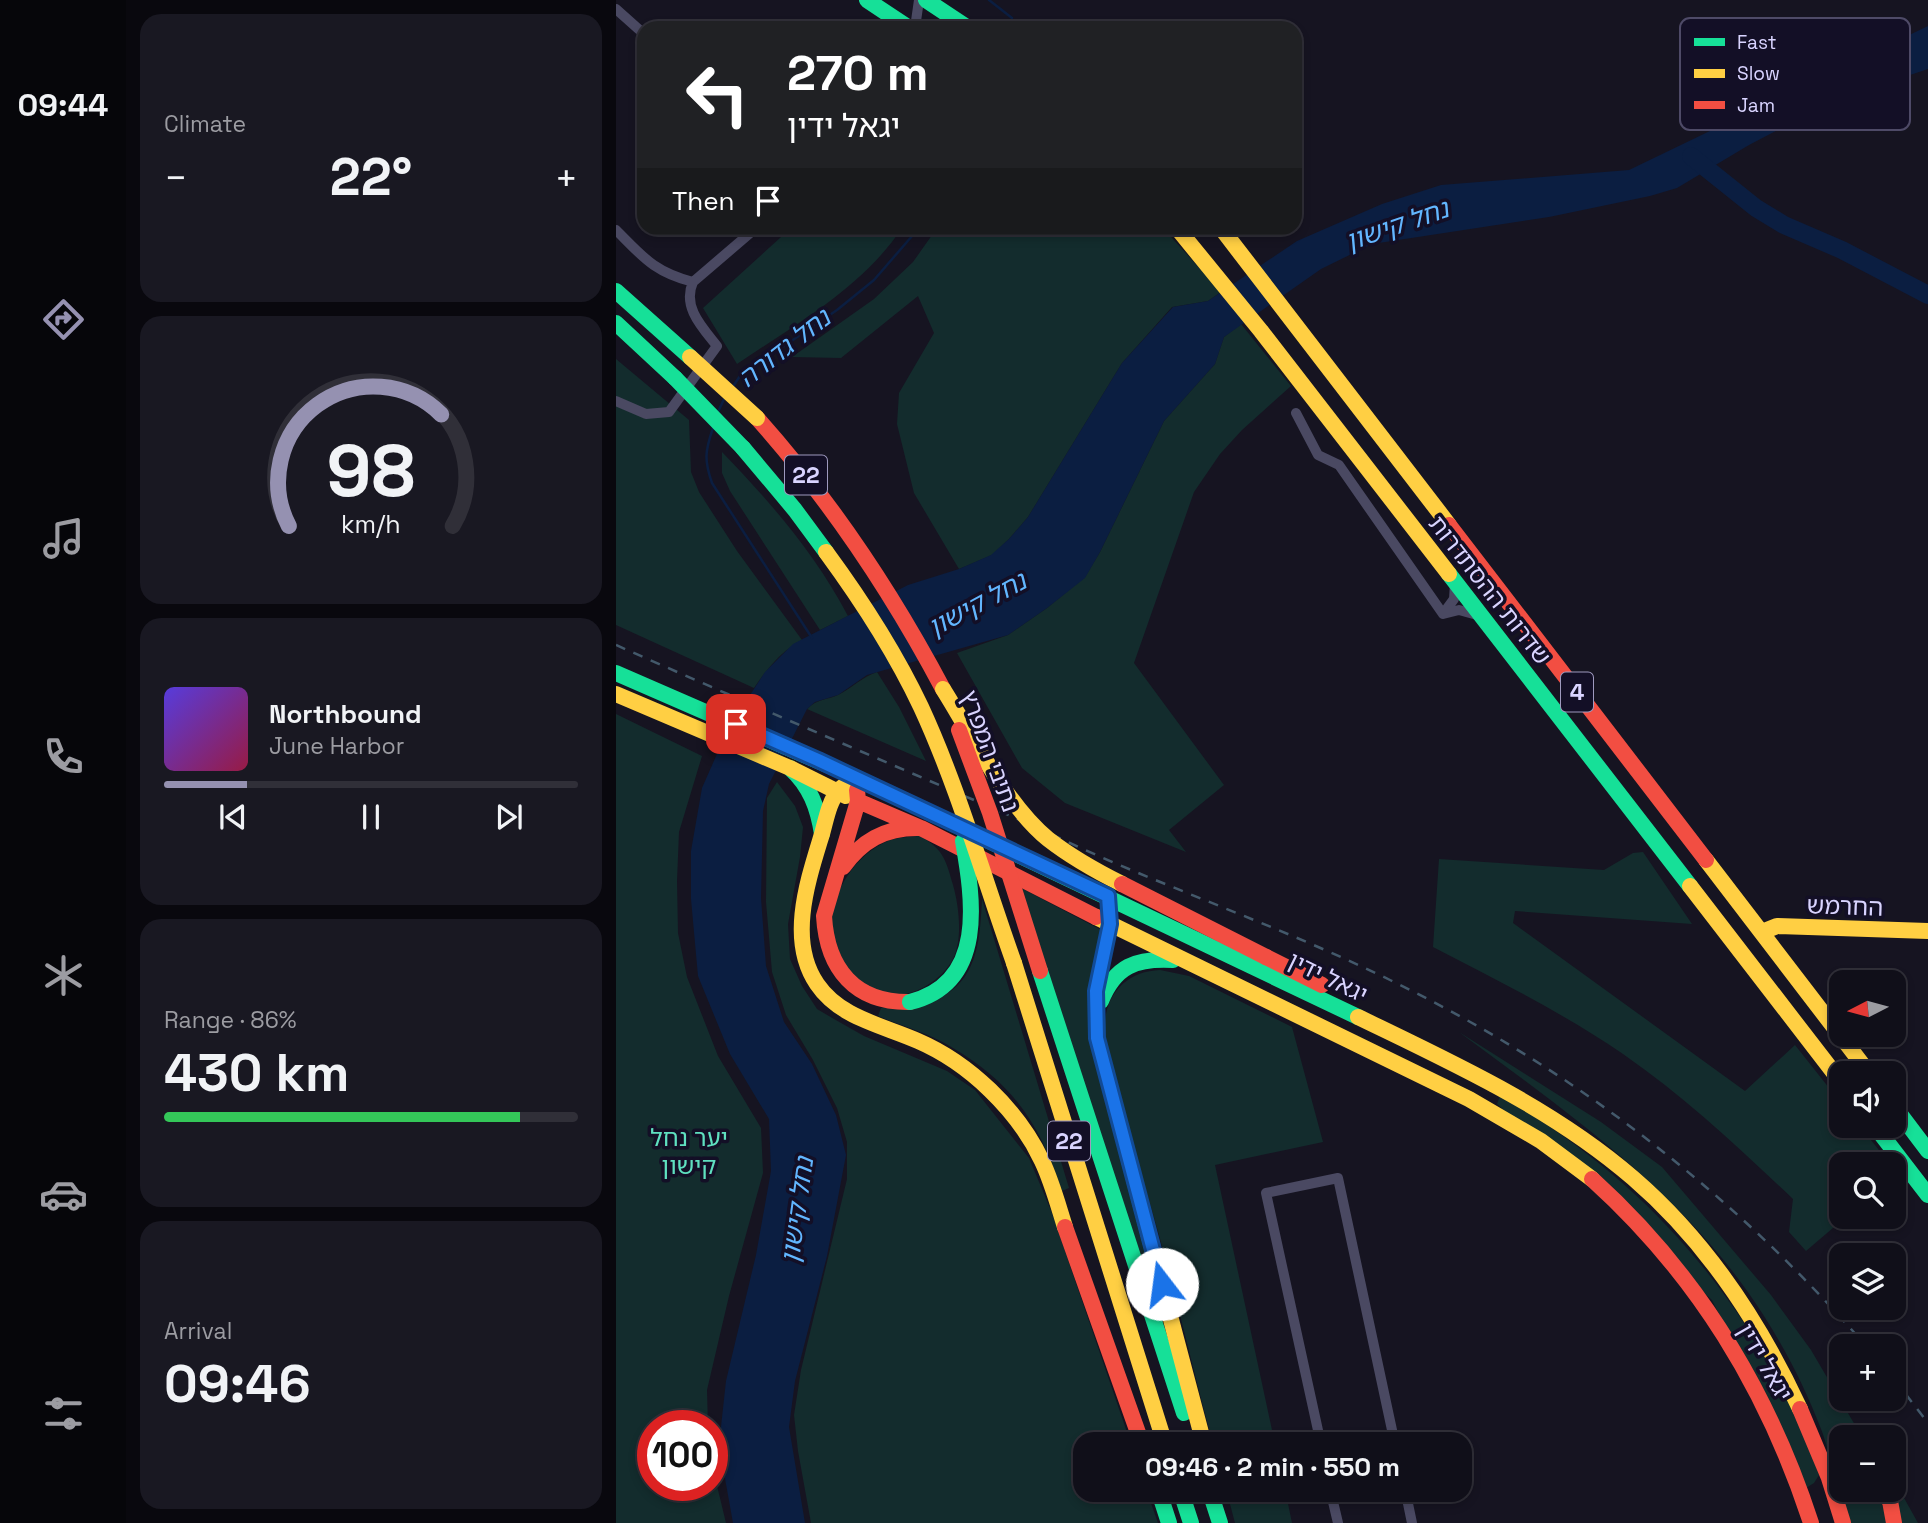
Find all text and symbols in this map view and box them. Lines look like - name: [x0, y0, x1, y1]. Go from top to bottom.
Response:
- legend: [1680, 18, 1910, 130]
- text: Fast: [1737, 30, 1777, 55]
- text: 270 m: [787, 42, 929, 104]
- icon: left: [672, 49, 763, 140]
- text: Slow: [1737, 61, 1780, 86]
- text: 09:44: [18, 85, 108, 125]
- text: Jam: [1737, 93, 1775, 118]
- text: יגאל ידין: [787, 106, 900, 146]
- text: Climate: [164, 109, 246, 139]
- text: 22°: [330, 144, 412, 210]
- text: −: [164, 154, 188, 202]
- text: +: [554, 154, 578, 202]
- icon: arrive: [749, 182, 787, 220]
- text: Then: [672, 184, 735, 218]
- water label: נחל קישון: [1341, 191, 1455, 258]
- icon: directions: [39, 295, 88, 344]
- water label: נחל גדורה: [731, 300, 839, 395]
- text: 98: [327, 424, 415, 517]
- road number: 22: [785, 456, 827, 495]
- text: km/h: [341, 507, 401, 539]
- street label: שדרות ההסתדרות: [1422, 509, 1558, 671]
- icon: music: [39, 514, 88, 563]
- water label: נחל קישון: [922, 563, 1034, 644]
- road number: 4: [1561, 672, 1593, 712]
- street label: נתיבי המפרץ: [954, 686, 1026, 816]
- pin: [706, 694, 766, 754]
- text: Northbound: [269, 697, 422, 731]
- icon: arrive: [717, 705, 755, 743]
- text: June Harbor: [269, 731, 404, 761]
- icon: phone: [39, 732, 88, 781]
- icon: previous: [214, 798, 252, 836]
- icon: pause: [352, 798, 390, 836]
- icon: next: [490, 798, 528, 836]
- street label: החרמש: [1806, 889, 1884, 923]
- street label: יגאל ידין: [1283, 944, 1373, 1010]
- icon: climate: [39, 951, 88, 1000]
- north arrow: [1829, 970, 1906, 1046]
- map controls: [1829, 970, 1906, 1502]
- text: Range · 86%: [164, 1005, 297, 1035]
- text: 430 km: [164, 1040, 349, 1106]
- button: sound: [1829, 1061, 1906, 1138]
- park label: יער נחל קישון: [650, 1122, 728, 1181]
- road number: 22: [1048, 1122, 1090, 1160]
- button: search: [1829, 1152, 1906, 1229]
- water label: נחל קישון: [773, 1153, 822, 1265]
- icon: car: [39, 1170, 88, 1219]
- button: layers: [1829, 1243, 1906, 1320]
- position arrow: [1125, 1247, 1199, 1321]
- text: Arrival: [164, 1316, 232, 1346]
- street label: יגאל ידין: [1730, 1318, 1800, 1406]
- button: +: [1829, 1334, 1906, 1411]
- text: 09:46: [164, 1351, 311, 1417]
- icon: filters: [39, 1389, 88, 1438]
- speed limit sign: 100: [637, 1410, 728, 1501]
- button: −: [1829, 1425, 1906, 1502]
- text: 09:46 · 2 min · 550 m: [1145, 1450, 1400, 1484]

